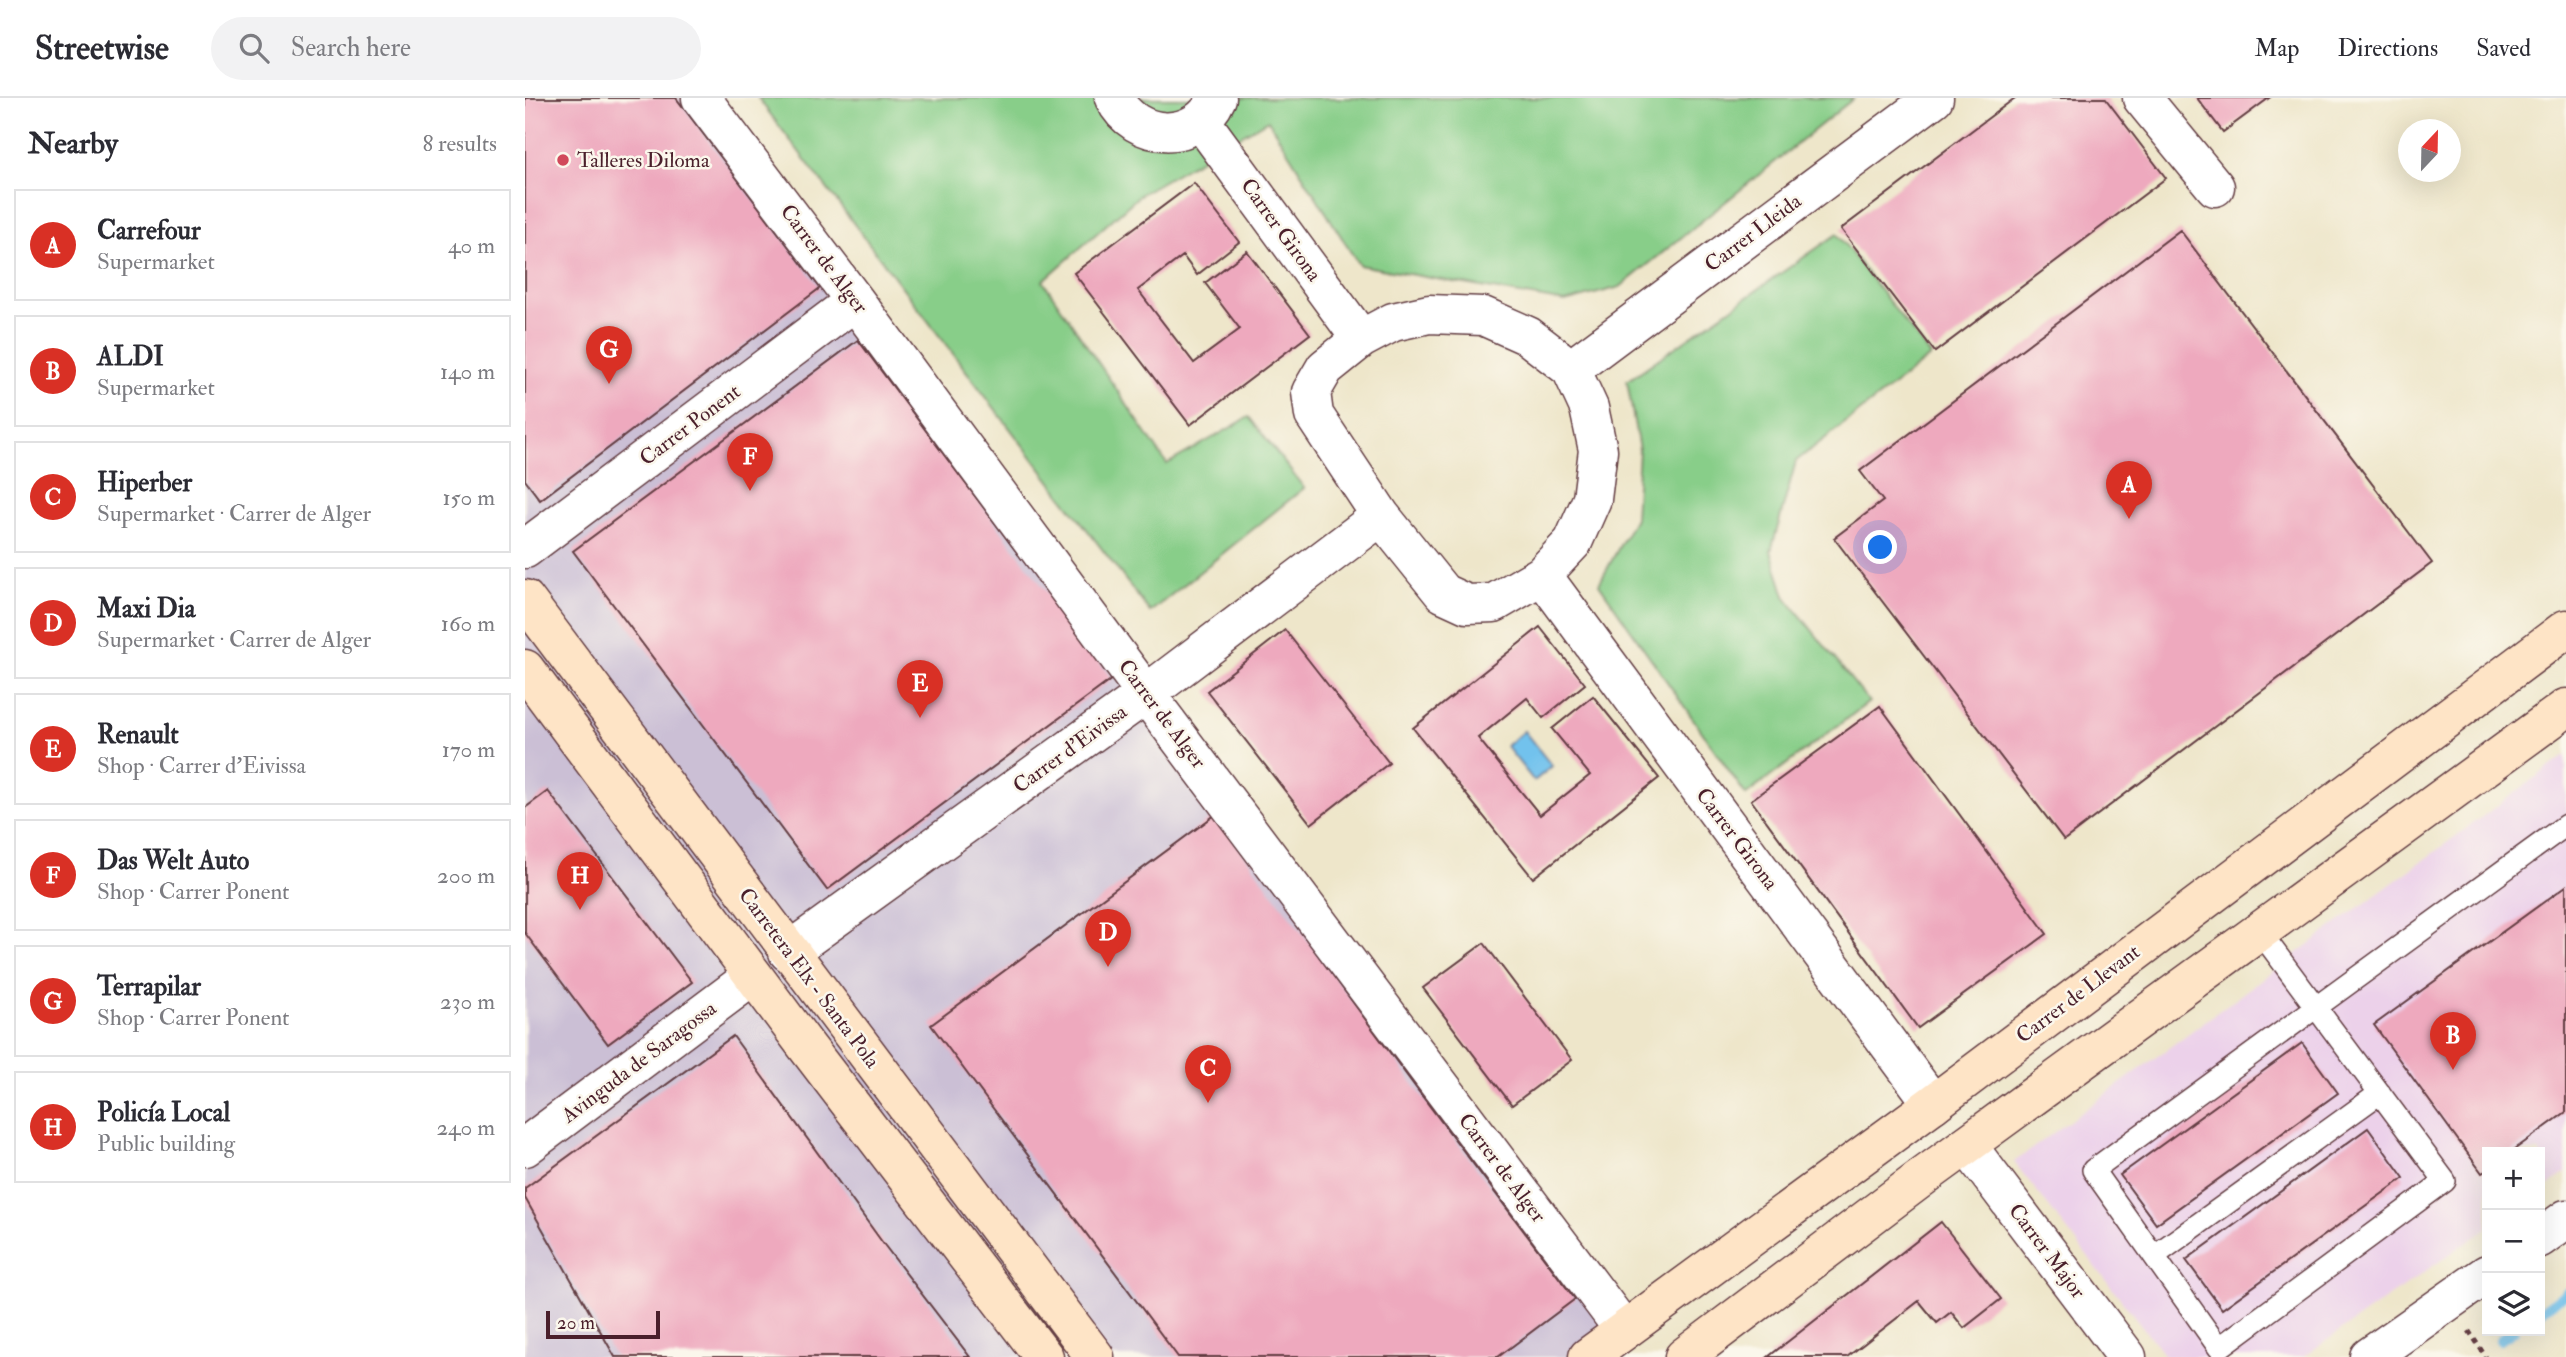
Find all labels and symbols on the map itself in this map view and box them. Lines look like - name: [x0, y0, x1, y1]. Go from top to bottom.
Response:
- north arrow: [2398, 119, 2461, 182]
- place label: Talleres Diloma: [577, 147, 710, 174]
- marker: Talleres Diloma: [555, 152, 571, 168]
- street label: Carrer Girona: [1234, 173, 1328, 287]
- street label: Carrer Lleida: [1699, 188, 1807, 278]
- street label: Carrer de Alger: [774, 199, 874, 319]
- pin: G: [586, 326, 632, 384]
- street label: Carrer Ponent: [634, 378, 746, 472]
- pin: F: [727, 433, 773, 491]
- pin: A: [2106, 461, 2152, 519]
- your location: [1863, 530, 1897, 564]
- street label: Carrer de Alger: [1112, 654, 1212, 774]
- pin: E: [897, 660, 943, 718]
- street label: Carrer d'Eivissa: [1008, 698, 1133, 799]
- street label: Carrer Girona: [1690, 783, 1784, 896]
- pin: H: [557, 852, 603, 910]
- street label: Carretera Elx - Santa Pola: [732, 882, 886, 1074]
- pin: D: [1085, 909, 1131, 967]
- street label: Carrer de Llevant: [2011, 938, 2146, 1049]
- street label: Avinguda de Saragossa: [555, 995, 722, 1130]
- pin: B: [2430, 1012, 2476, 1070]
- pin: C: [1185, 1045, 1231, 1103]
- street label: Carrer de Alger: [1452, 1108, 1552, 1228]
- street label: Carrer Major: [2002, 1198, 2092, 1304]
- scale bar: [546, 1308, 660, 1340]

